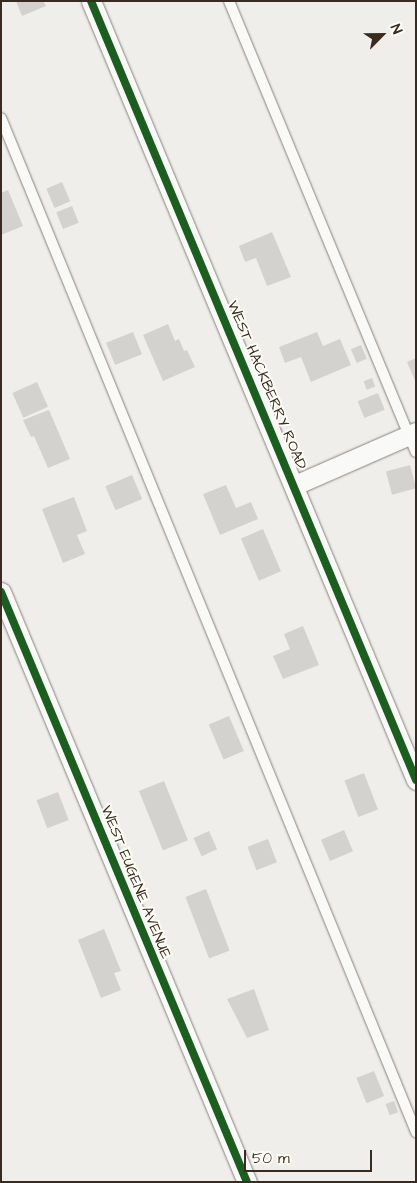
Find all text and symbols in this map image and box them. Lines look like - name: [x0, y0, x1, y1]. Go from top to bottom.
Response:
- north arrow: [357, 10, 407, 60]
- text: N: [385, 21, 407, 37]
- street label: WEST HACKBERRY ROAD: [223, 298, 311, 472]
- street label: WEST EUGENE AVENUE: [97, 803, 175, 961]
- scale bar: [247, 1140, 374, 1172]
- text: 50 m: [252, 1148, 290, 1169]

